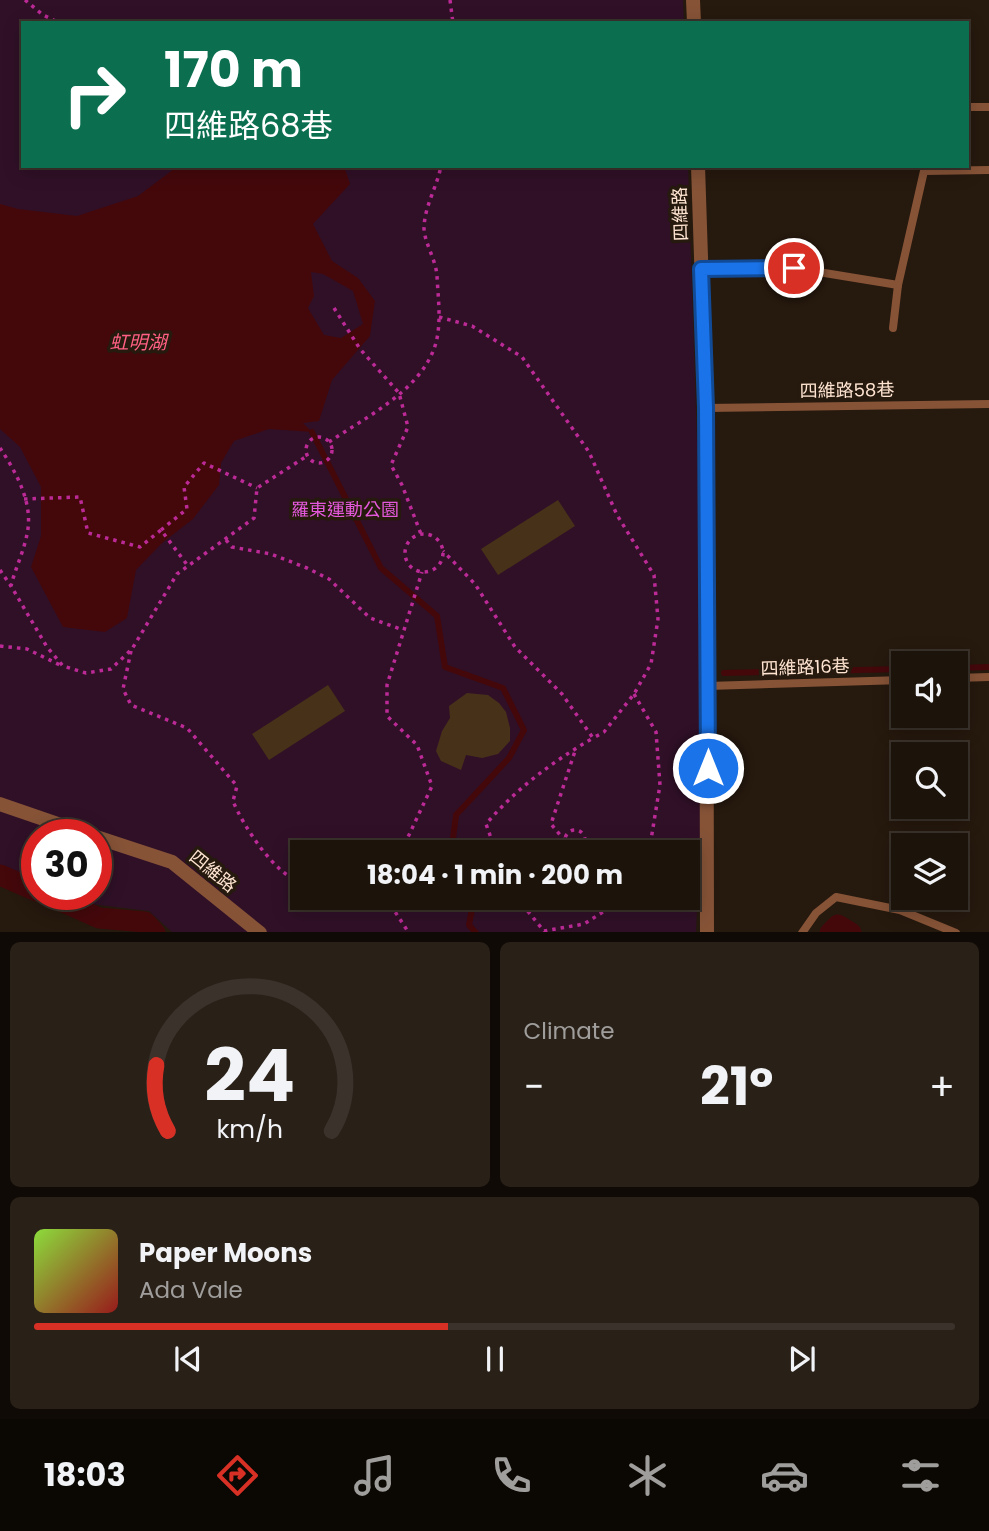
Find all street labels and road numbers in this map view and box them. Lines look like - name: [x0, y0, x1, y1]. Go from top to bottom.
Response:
- street label: 四維路: [667, 187, 693, 241]
- street label: 四維路58巷: [799, 377, 895, 403]
- street label: 四維路16巷: [760, 653, 850, 681]
- street label: 四維路: [184, 844, 242, 898]

